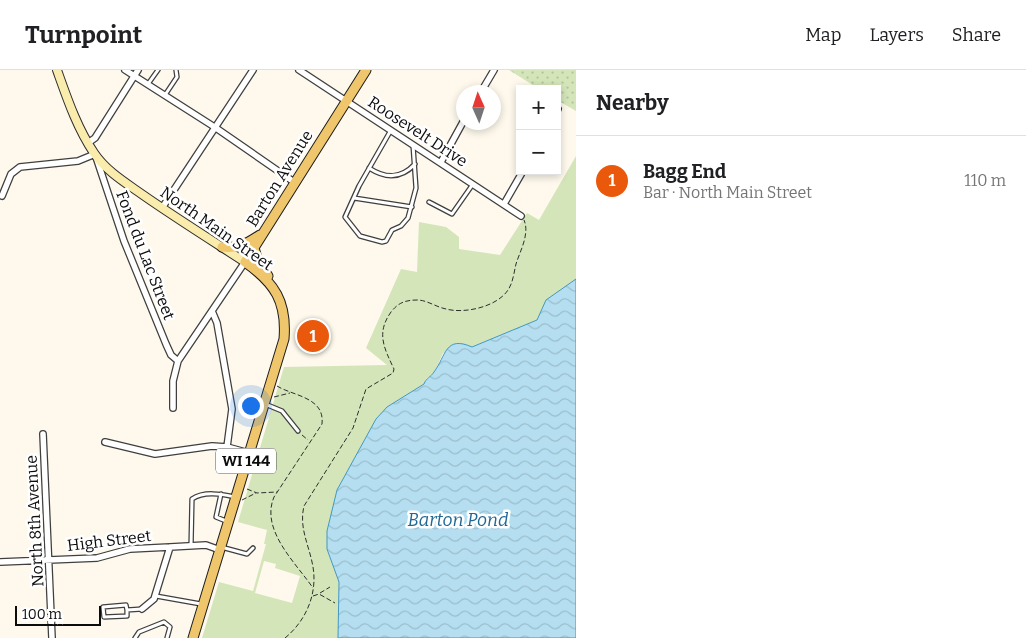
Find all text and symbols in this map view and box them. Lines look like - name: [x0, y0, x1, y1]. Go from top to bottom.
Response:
- text: Turnpoint: [25, 21, 142, 49]
- text: Map: [805, 24, 841, 46]
- text: Layers: [869, 24, 924, 46]
- text: Share: [952, 24, 1001, 46]
- north arrow: [456, 85, 501, 130]
- map controls: [516, 85, 561, 175]
- button: +: [516, 85, 561, 130]
- text: Nearby: [596, 90, 669, 116]
- street label: Roosevelt Drive: [365, 92, 471, 171]
- street label: Barton Avenue: [242, 127, 317, 230]
- button: −: [516, 130, 561, 175]
- text: Bagg End: [643, 160, 726, 183]
- text: 1: [609, 171, 615, 190]
- text: 110 m: [964, 171, 1006, 190]
- street label: North Main Street: [157, 182, 277, 275]
- text: Bar · North Main Street: [643, 183, 812, 202]
- street label: Fond du Lac Street: [112, 188, 179, 323]
- pin: 1: [297, 317, 329, 355]
- your location: [238, 393, 264, 419]
- road number: WI 144: [216, 448, 276, 474]
- street label: North 8th Avenue: [22, 455, 47, 587]
- water label: Barton Pond: [407, 509, 509, 531]
- street label: High Street: [66, 526, 152, 555]
- scale bar: [15, 603, 101, 626]
- text: 100 m: [22, 606, 62, 623]

